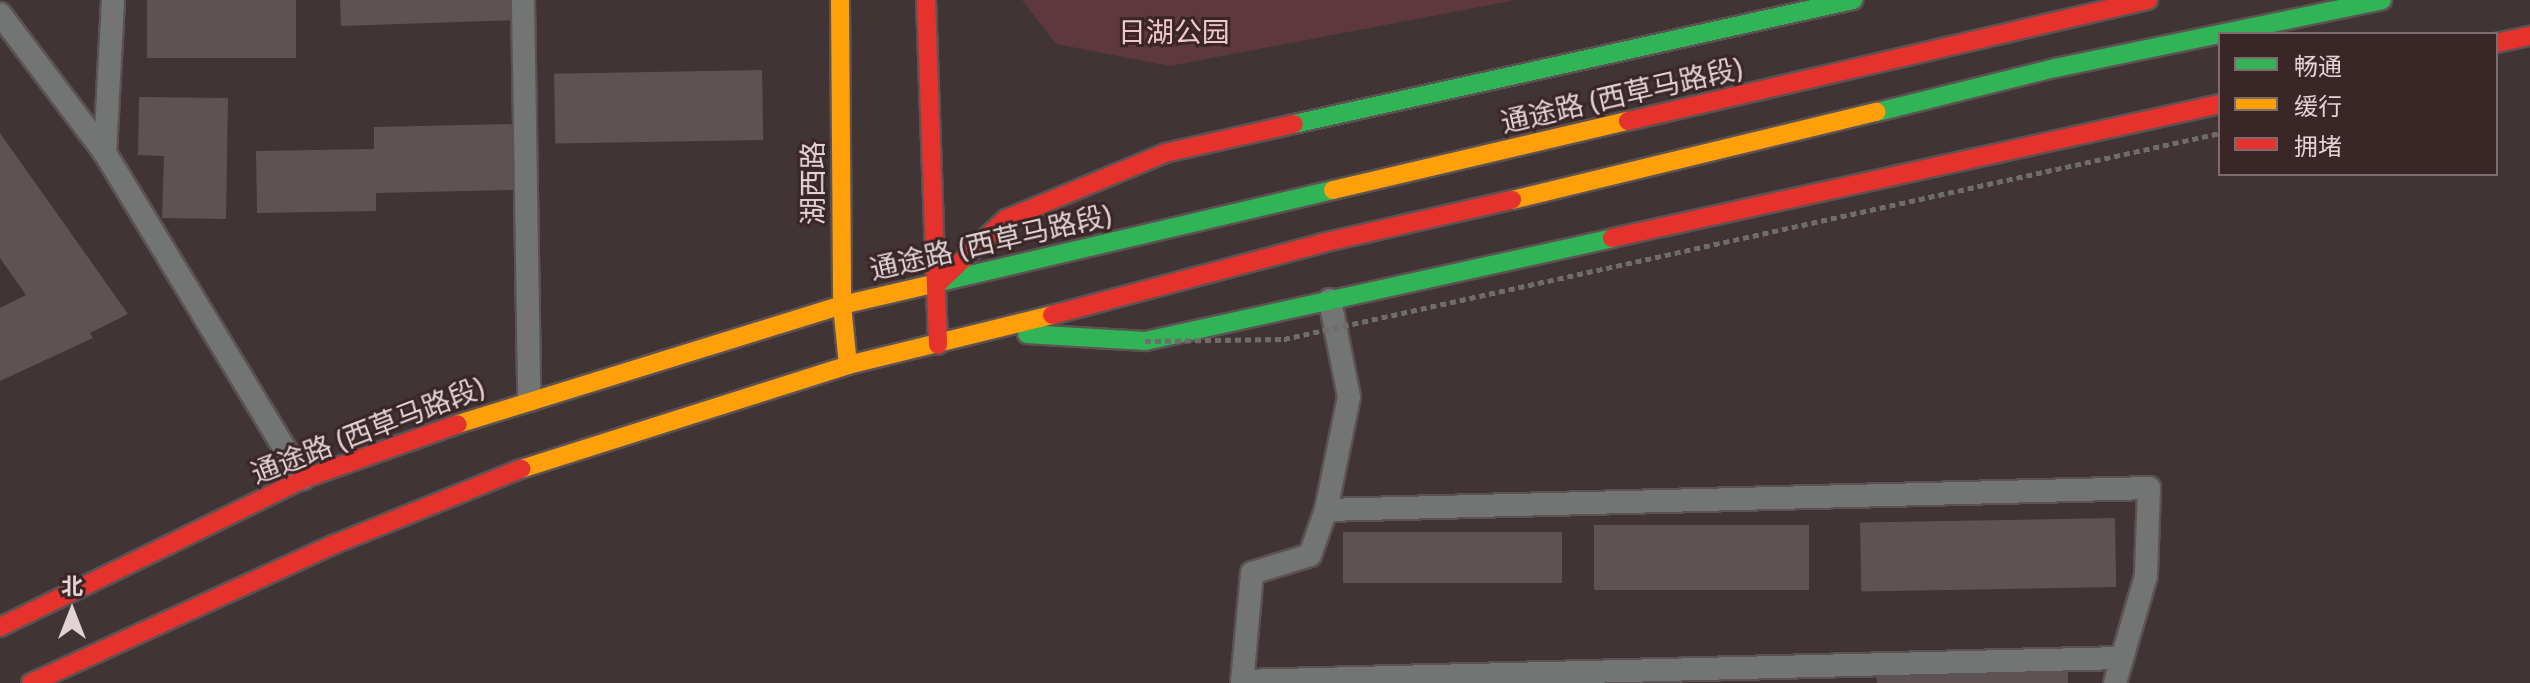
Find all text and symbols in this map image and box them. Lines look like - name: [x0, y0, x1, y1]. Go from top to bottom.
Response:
- park label: 日湖公园: [1118, 15, 1230, 49]
- legend: [2218, 32, 2498, 176]
- street label: 通途路 (西草马路段): [1497, 51, 1747, 139]
- text: 畅通: [2294, 52, 2342, 81]
- text: 缓行: [2294, 92, 2342, 121]
- text: 拥堵: [2294, 132, 2342, 161]
- street label: 湖西路: [796, 141, 830, 225]
- street label: 通途路 (西草马路段): [866, 198, 1116, 286]
- street label: 通途路 (西草马路段): [246, 370, 490, 490]
- north arrow: [32, 571, 112, 651]
- text: 北: [61, 573, 83, 600]

